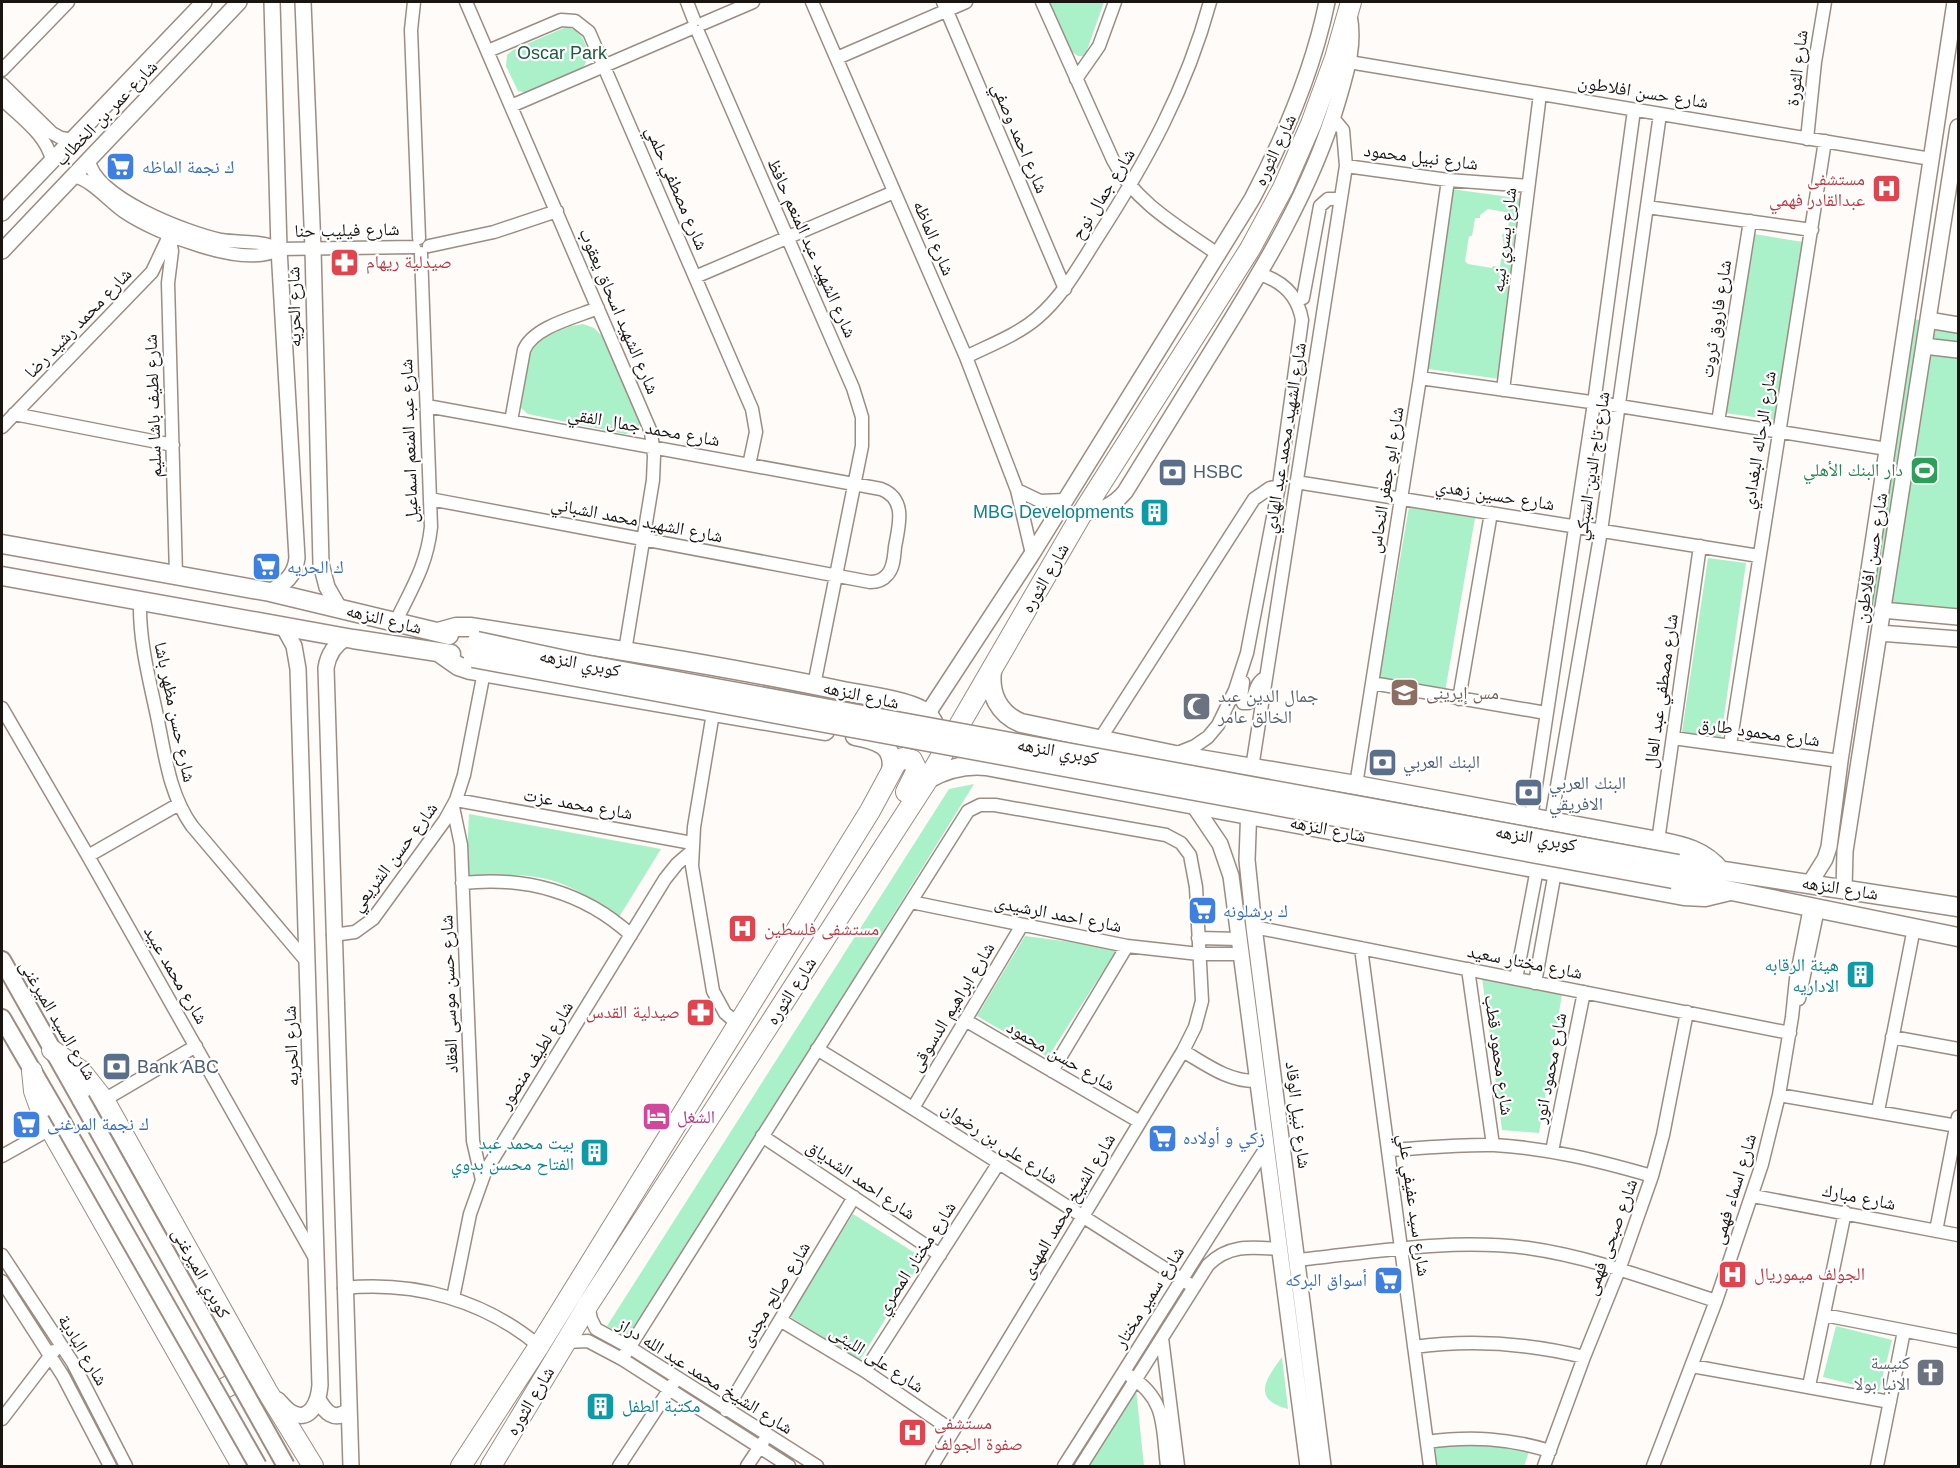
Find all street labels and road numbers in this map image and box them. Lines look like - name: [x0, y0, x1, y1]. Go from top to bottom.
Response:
- street label: شارع الثورة: [1782, 29, 1813, 107]
- street label: شارع عمر بن الخطاب: [51, 56, 162, 170]
- street label: شارع حسن افلاطون: [1576, 72, 1710, 113]
- street label: شارع احمد وصفي: [984, 80, 1052, 198]
- street label: شارع الثوره: [1250, 111, 1301, 189]
- street label: شارع مصطفي حلمي: [638, 123, 712, 255]
- street label: شارع نبيل محمود: [1363, 140, 1479, 175]
- street label: شارع جمال نوح: [1067, 145, 1141, 244]
- street label: شارع الشهيد عبد المنعم حافظ: [762, 155, 861, 342]
- street label: شارع يسري نبيه: [1488, 186, 1525, 294]
- street label: شارع الماظه: [908, 198, 959, 279]
- street label: شارع فيليب حنا: [294, 219, 400, 242]
- street label: شارع الشهيد اسحاق يعقوب: [574, 225, 663, 397]
- street label: شارع فاروق ثروت: [1697, 259, 1736, 380]
- street label: شارع محمد رشيد رضا: [20, 264, 136, 383]
- street label: شارع الحريه: [283, 266, 306, 348]
- street label: شارع لطيف باشا سليم: [140, 334, 168, 478]
- street label: شارع الشهيد محمد عبد الهادي: [1260, 341, 1315, 536]
- street label: شارع عبد المنعم اسماعيل: [396, 359, 424, 523]
- street label: شارع الرحاله البغدادي: [1738, 369, 1784, 511]
- street label: شارع تاج الدين السبكي: [1570, 390, 1618, 543]
- street label: شارع محمد جمال الفقي: [566, 404, 722, 455]
- street label: شارع ابو جعفر النحاس: [1365, 405, 1408, 555]
- street label: شارع حسين زهدي: [1433, 476, 1556, 519]
- street label: شارع حسن افلاطون: [1851, 491, 1892, 625]
- street label: شارع الشهيد محمد الشباني: [549, 494, 725, 551]
- street label: شارع الثوره: [1017, 540, 1074, 617]
- street label: شارع النزهه: [344, 600, 424, 639]
- street label: شارع مصطفي عبد العال: [1640, 612, 1686, 770]
- street label: شارع حسن مظهر باشا: [149, 640, 200, 784]
- street label: كوبري النزهه: [537, 645, 623, 685]
- street label: شارع النزهه: [821, 677, 901, 714]
- street label: شارع محمود طارق: [1697, 714, 1821, 751]
- street label: كوبري النزهه: [1015, 734, 1101, 773]
- street label: شارع محمد عزت: [522, 785, 634, 824]
- street label: شارع حسن الشريعي: [346, 798, 445, 918]
- street label: شارع النزهه: [1288, 812, 1368, 847]
- street label: كوبري النزهه: [1493, 821, 1579, 860]
- street label: شارع النزهه: [1800, 872, 1880, 905]
- street label: شارع احمد الرشيدى: [992, 892, 1123, 937]
- street label: شارع حسن موسى العقاد: [436, 914, 463, 1074]
- street label: شارع محمد عبيد: [139, 922, 212, 1028]
- street label: شارع ابراهيم الدسوقى: [906, 939, 1000, 1076]
- street label: شارع مختار سعيد: [1466, 941, 1584, 984]
- street label: شارع الثوره: [762, 953, 821, 1029]
- street label: شارع السيد الميرغنى: [15, 956, 100, 1084]
- street label: شارع محمود قطب: [1480, 994, 1517, 1117]
- street label: شارع لطيف منصور: [494, 997, 578, 1114]
- street label: شارع الحريه: [280, 1005, 303, 1087]
- street label: شارع محمود انور: [1529, 1011, 1572, 1126]
- street label: شارع حسن محمود: [1003, 1017, 1119, 1096]
- street label: شارع نبيل الوقاد: [1281, 1060, 1314, 1170]
- street label: شارع على بن رضوان: [937, 1098, 1062, 1189]
- street label: شارع الشيخ محمد المهدى: [1017, 1130, 1121, 1283]
- street label: شارع اسماء فهمى: [1708, 1131, 1761, 1247]
- street label: شارع سيد عفيفي علي: [1390, 1132, 1434, 1278]
- street label: شارع احمد الشدياق: [802, 1136, 919, 1225]
- street label: شارع صبحى فهمى: [1581, 1176, 1642, 1298]
- street label: شارع مبارك: [1820, 1180, 1897, 1215]
- street label: شارع مختار المصري: [872, 1198, 964, 1321]
- street label: كوبري الميرغنى: [164, 1224, 234, 1324]
- street label: شارع صالح مجدى: [736, 1238, 816, 1351]
- street label: شارع سمير مختار: [1109, 1243, 1189, 1353]
- street label: شارع البادية: [53, 1311, 112, 1389]
- street label: شارع الشيخ محمد عبد الله دراز: [612, 1313, 796, 1440]
- street label: شارع على الليثى: [826, 1321, 928, 1398]
- street label: شارع الثوره: [502, 1363, 559, 1439]

